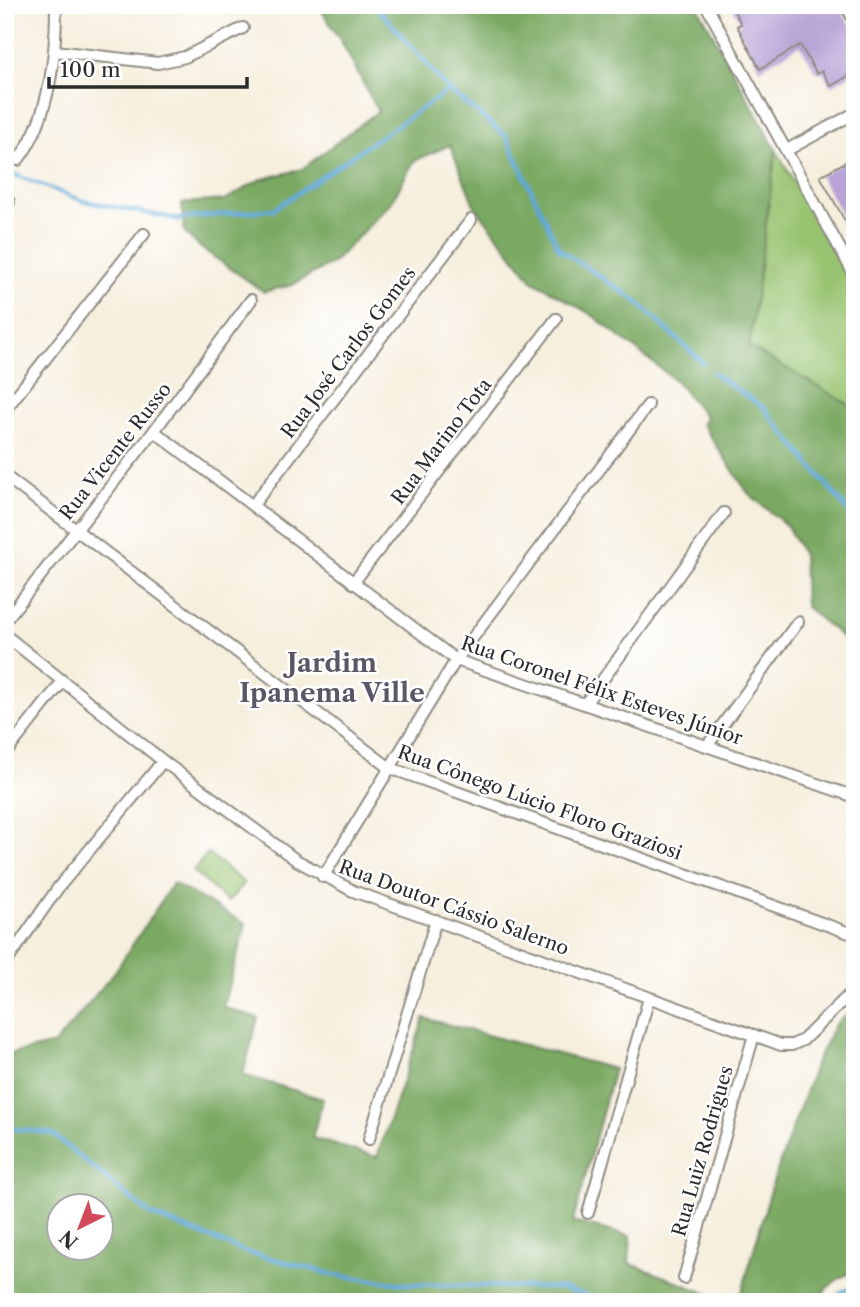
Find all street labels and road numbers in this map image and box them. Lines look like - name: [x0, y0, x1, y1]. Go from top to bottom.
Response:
- street label: Rua José Carlos Gomes: [276, 262, 421, 443]
- street label: Rua Marino Tota: [386, 374, 496, 509]
- street label: Rua Vicente Russo: [55, 378, 176, 525]
- street label: Rua Coronel Félix Esteves Júnior: [458, 631, 746, 750]
- street label: Rua Cônego Lúcio Floro Graziosi: [395, 740, 685, 865]
- street label: Rua Doutor Cássio Salerno: [336, 855, 572, 960]
- street label: Rua Luiz Rodrigues: [667, 1063, 738, 1239]

